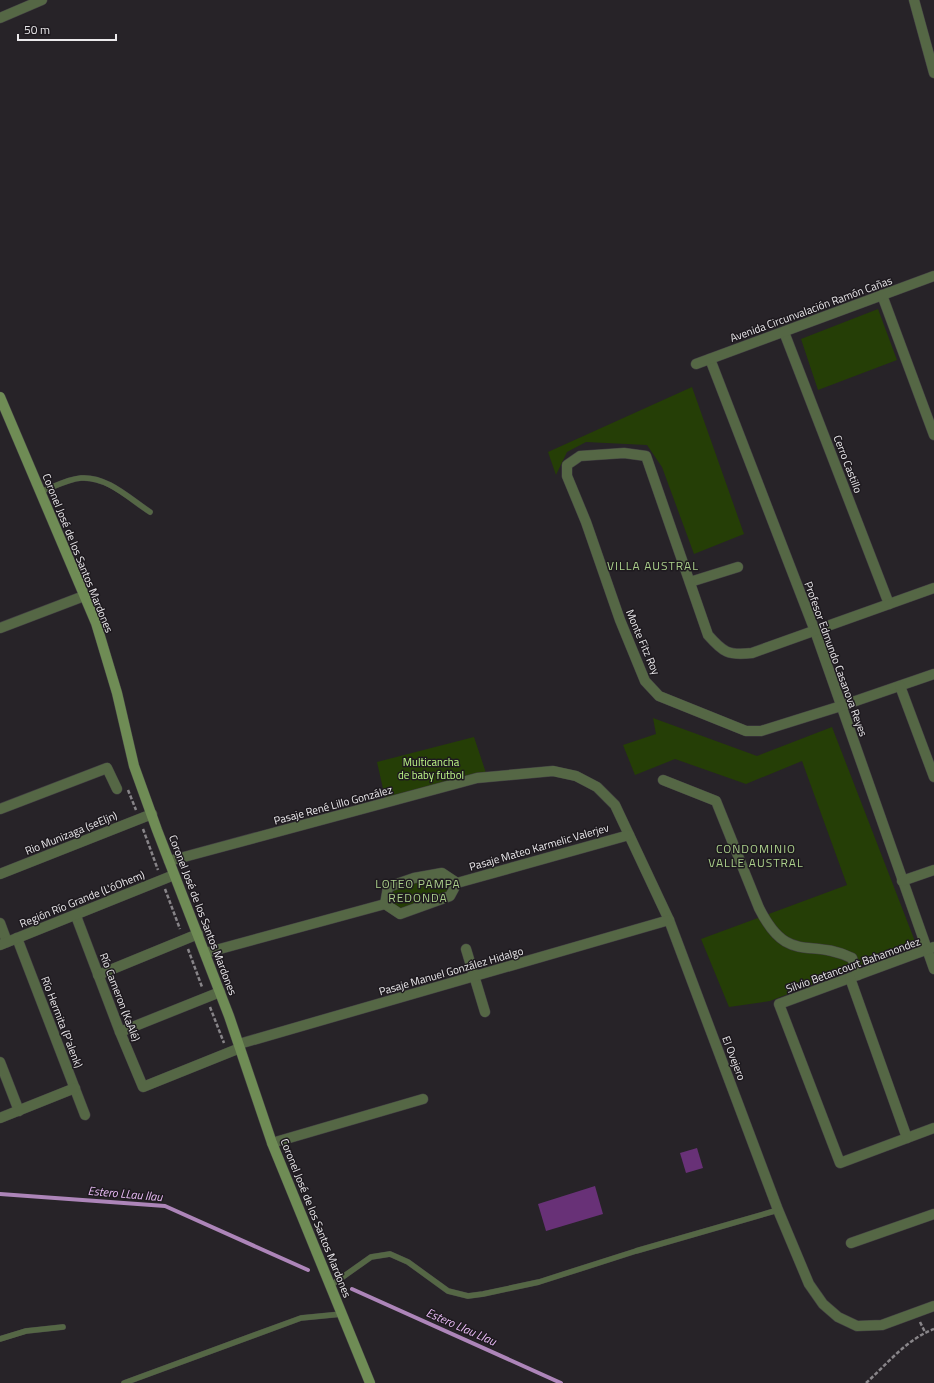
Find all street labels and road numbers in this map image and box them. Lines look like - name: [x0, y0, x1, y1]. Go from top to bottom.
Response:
- street label: Avenida Circunvalación Ramón Cañas: [728, 272, 894, 346]
- street label: Cerro Castillo: [830, 433, 866, 495]
- street label: Coronel José de los Santos Mardones: [39, 471, 117, 635]
- street label: Profesor Edmundo Casanova Reyes: [800, 579, 872, 739]
- street label: Monte Fitz Roy: [622, 607, 664, 678]
- street label: Pasaje René Lillo González: [272, 781, 394, 829]
- street label: Rio Munizaga (seEljn): [22, 807, 120, 859]
- street label: Pasaje Mateo Karmelic Valerjev: [467, 819, 611, 875]
- street label: Coronel José de los Santos Mardones: [165, 833, 241, 997]
- street label: Región Río Grande (L'óOhem): [17, 867, 147, 931]
- street label: Silvio Betancourt Bahamondez: [784, 933, 922, 997]
- street label: Pasaje Manuel González Hidalgo: [377, 943, 525, 999]
- street label: Río Cameron (KaAlé): [96, 950, 144, 1044]
- street label: Río Hermita (P'alenk): [37, 974, 87, 1070]
- street label: El Ovejero: [718, 1033, 750, 1083]
- street label: Coronel José de los Santos Mardones: [277, 1136, 355, 1300]

